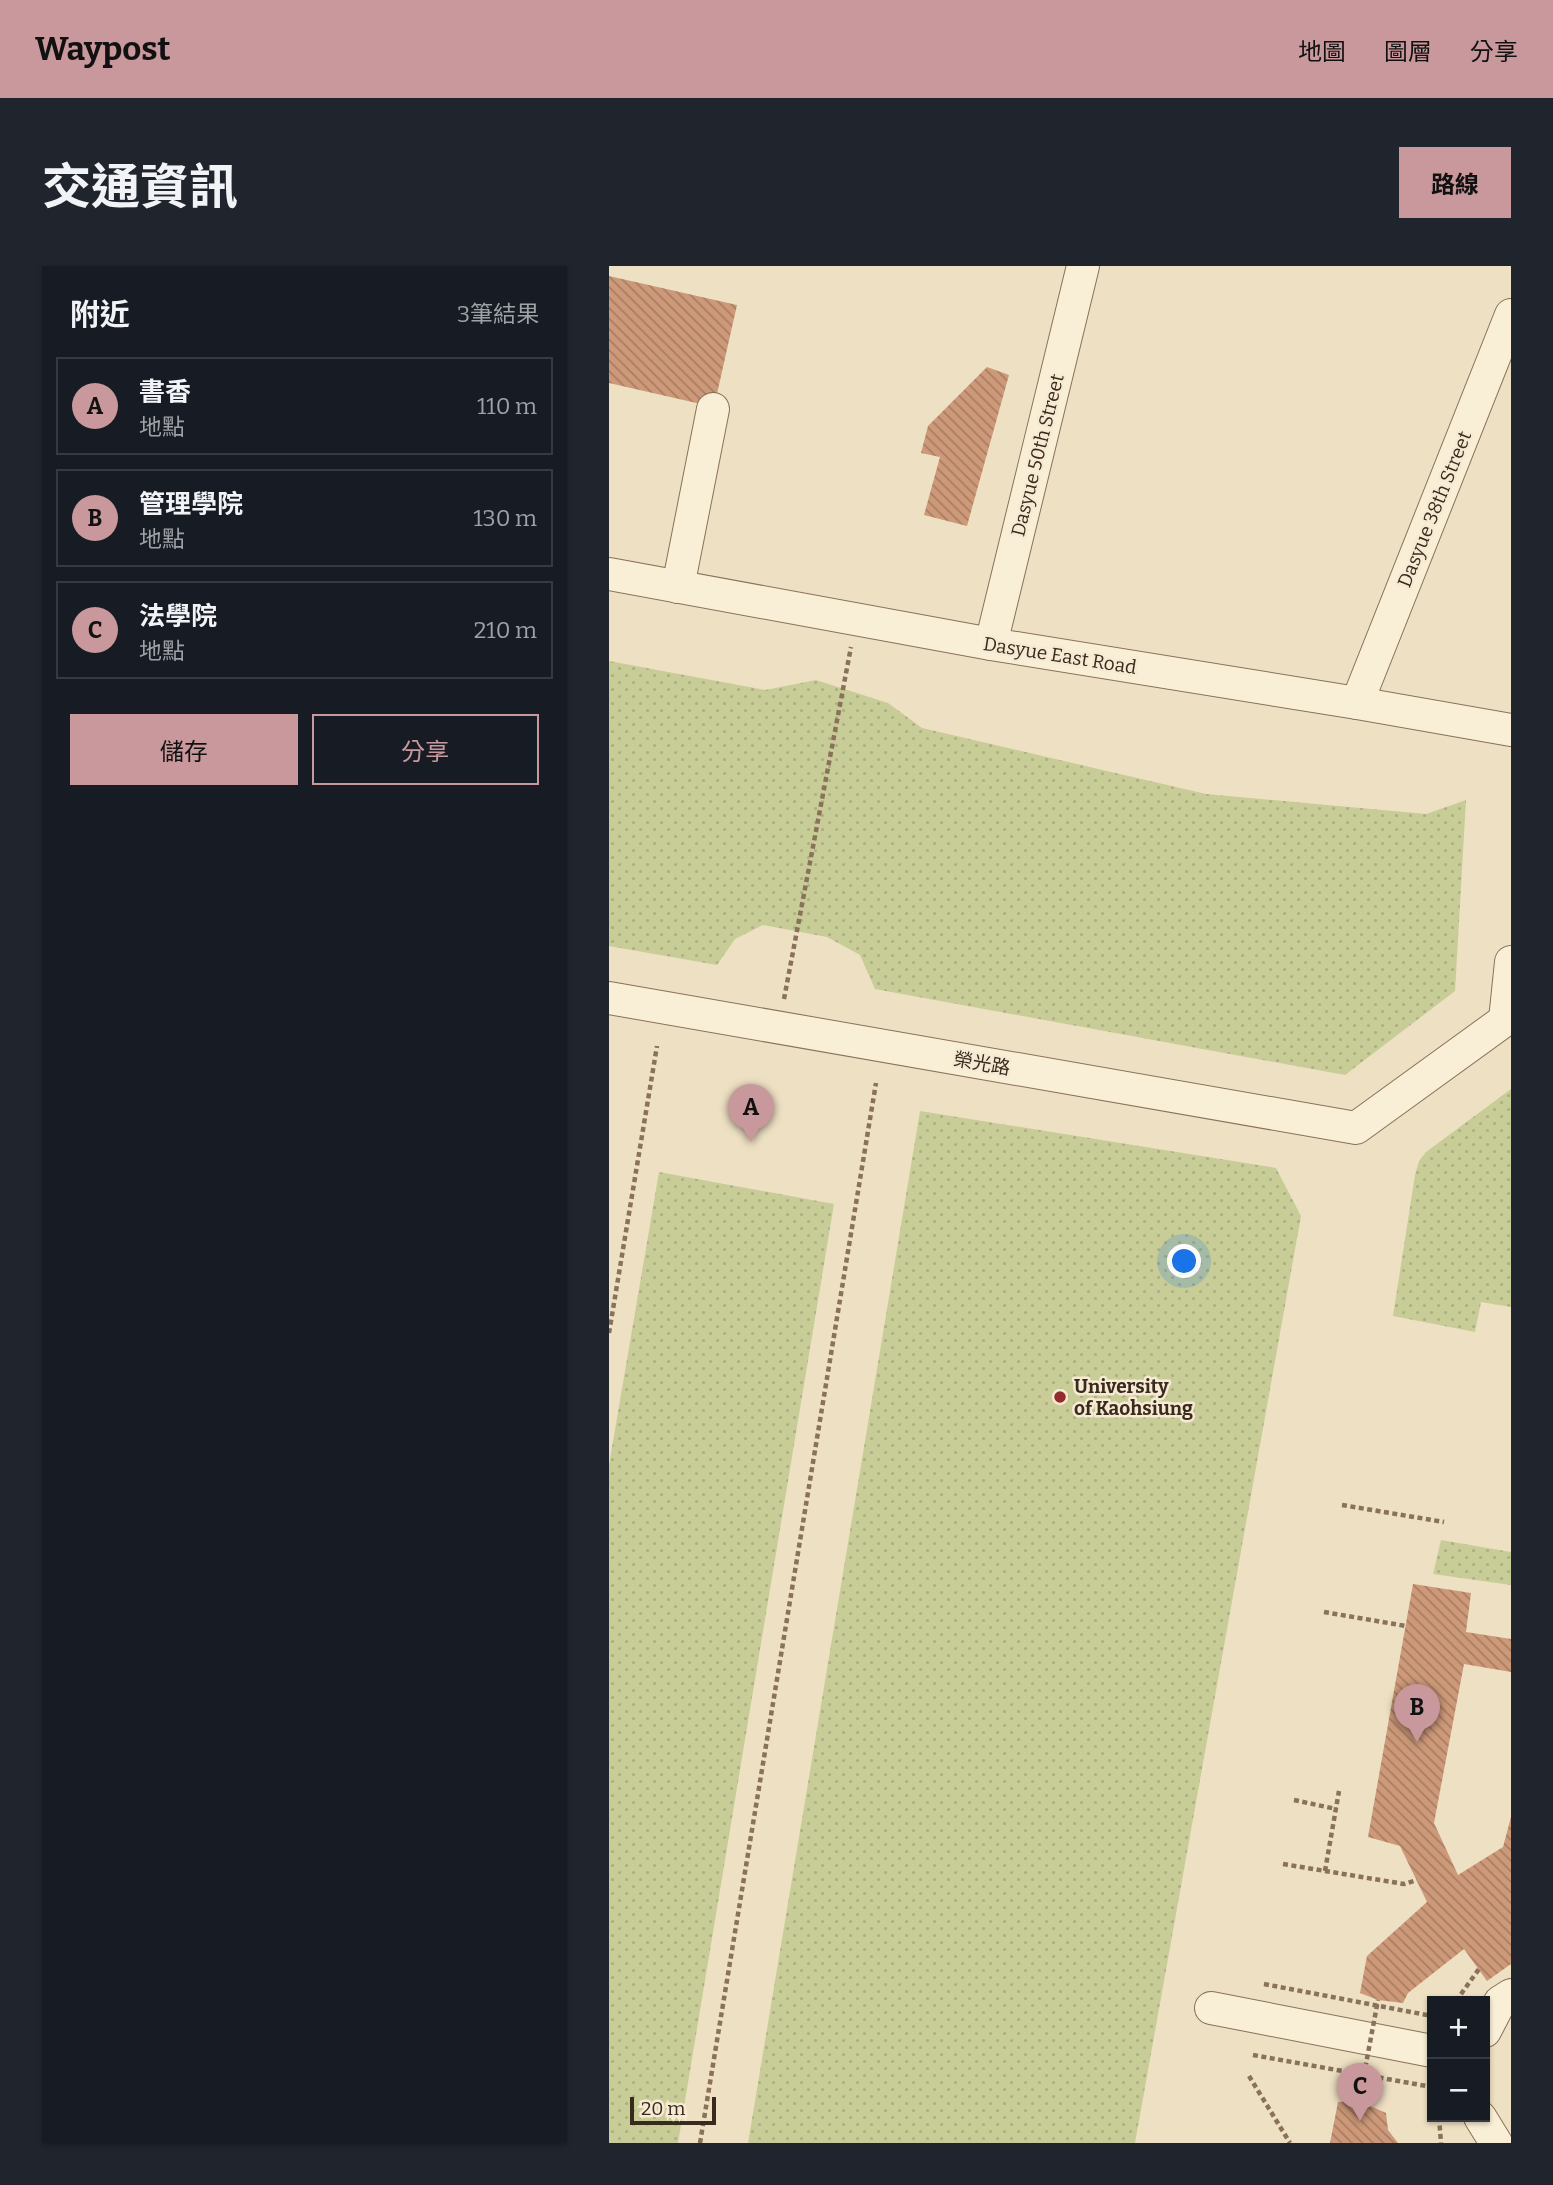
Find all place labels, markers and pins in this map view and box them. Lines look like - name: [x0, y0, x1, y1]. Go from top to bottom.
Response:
- pin: A: [728, 1084, 774, 1142]
- place label: University of Kaohsiung: [1074, 1375, 1193, 1420]
- marker: University of Kaohsiung: [1052, 1389, 1068, 1405]
- pin: B: [1394, 1684, 1440, 1742]
- pin: C: [1337, 2063, 1383, 2121]

